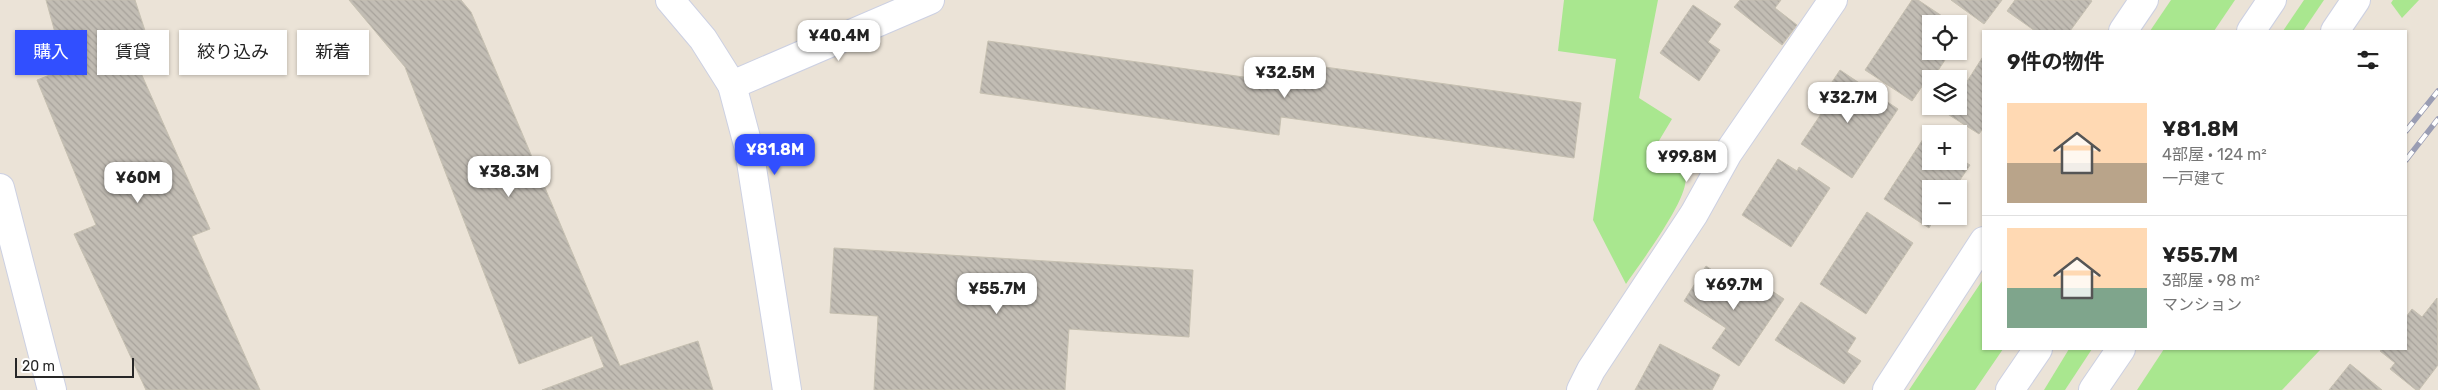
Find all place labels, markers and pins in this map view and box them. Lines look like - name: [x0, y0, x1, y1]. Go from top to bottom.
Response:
- pin: ¥40.4M: [798, 20, 880, 62]
- pin: ¥32.5M: [1244, 56, 1326, 99]
- pin: ¥32.7M: [1807, 82, 1889, 124]
- pin: ¥81.8M: [734, 134, 816, 176]
- pin: ¥99.8M: [1646, 140, 1728, 183]
- pin: ¥38.3M: [468, 156, 550, 198]
- pin: ¥60M: [108, 162, 168, 204]
- pin: ¥69.7M: [1693, 268, 1775, 311]
- pin: ¥55.7M: [956, 272, 1038, 315]

